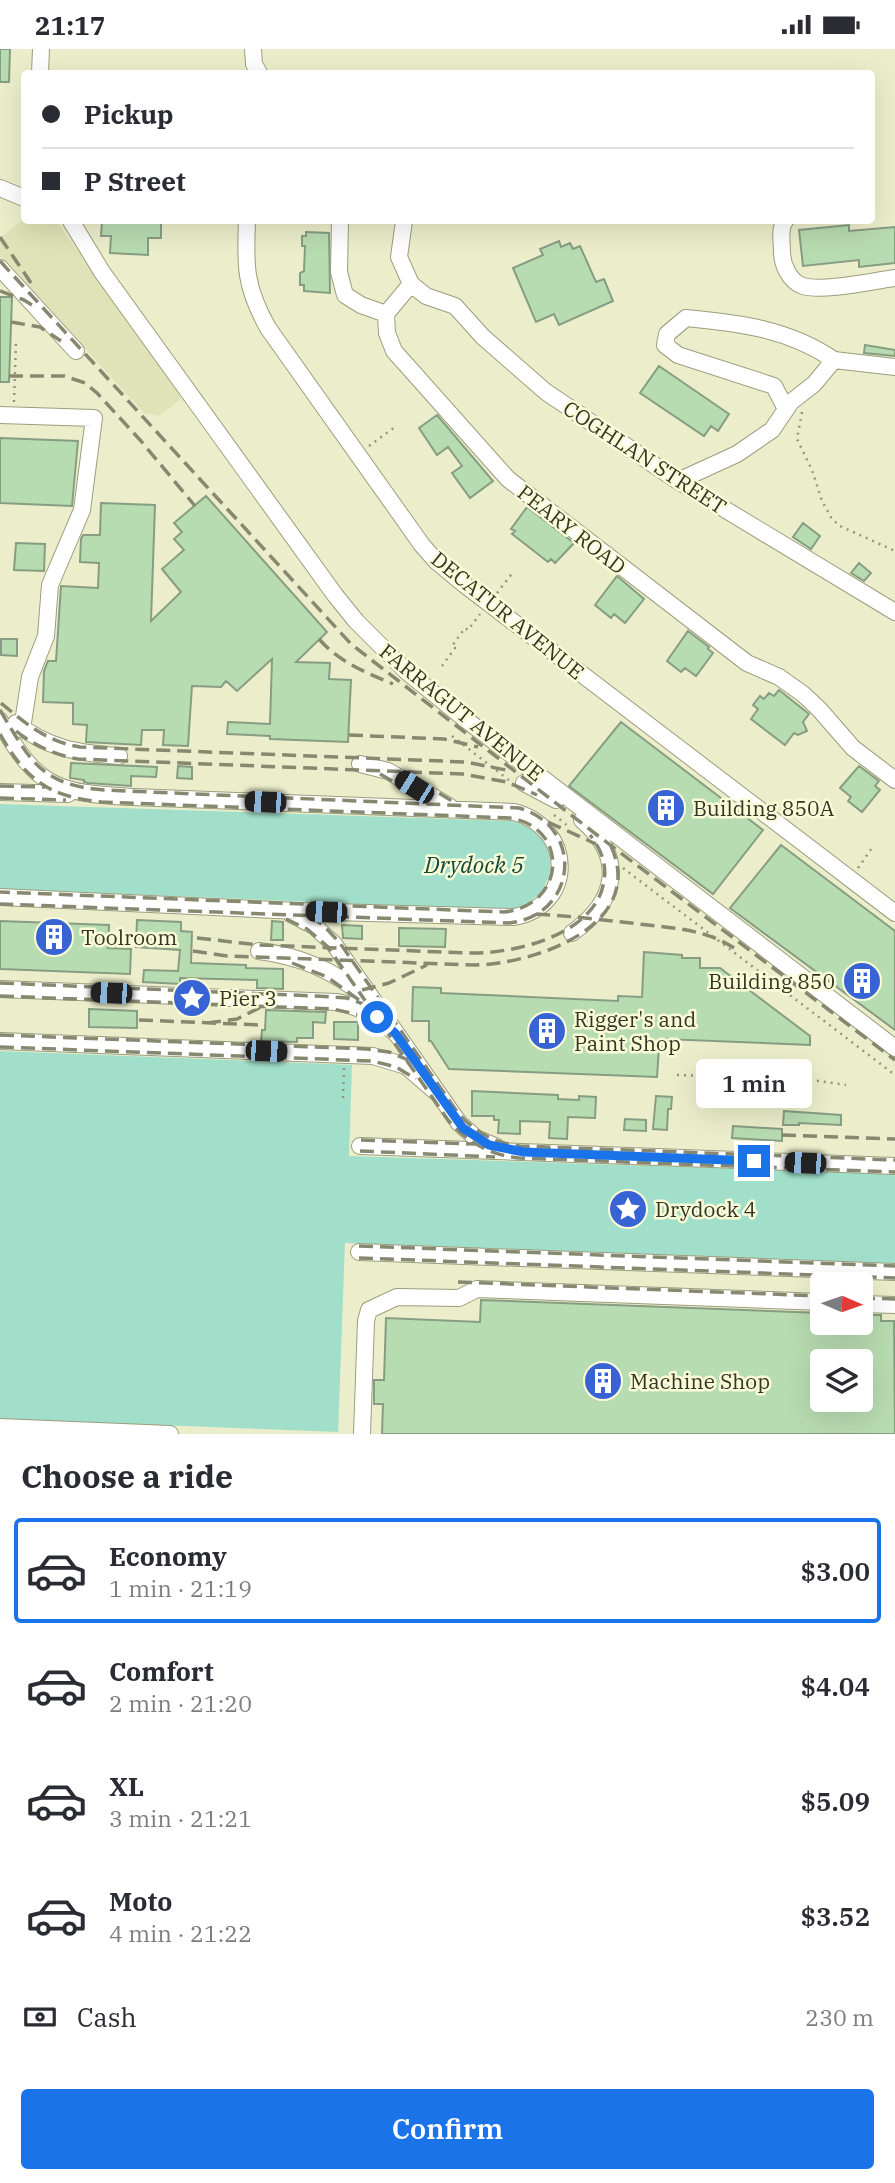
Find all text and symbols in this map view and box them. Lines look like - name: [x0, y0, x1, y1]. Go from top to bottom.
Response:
- text: 21:17: [35, 8, 105, 42]
- text: Pickup: [84, 97, 174, 131]
- text: P Street: [84, 164, 186, 198]
- street label: COGHLAN STREET: [558, 394, 732, 520]
- street label: PEARY ROAD: [512, 478, 632, 580]
- street label: DECATUR AVENUE: [426, 545, 590, 685]
- street label: FARRAGUT AVENUE: [374, 637, 550, 787]
- car: [391, 767, 438, 807]
- building icon: Building 850A: [645, 787, 687, 829]
- car: [244, 791, 287, 813]
- place label: Building 850A: [693, 794, 835, 822]
- water label: Drydock 5: [423, 849, 524, 879]
- car: [305, 901, 348, 923]
- building icon: Toolroom: [33, 916, 75, 958]
- place label: Toolroom: [81, 923, 177, 951]
- building icon: Building 850: [841, 960, 883, 1002]
- place label: Building 850: [708, 967, 835, 995]
- place icon: Pier 3: [171, 977, 213, 1019]
- car: [90, 982, 133, 1004]
- place label: Pier 3: [219, 984, 277, 1012]
- route start: [361, 1001, 393, 1033]
- place label: Rigger's and Paint Shop: [574, 1005, 696, 1057]
- building icon: Rigger's and Paint Shop: [526, 1010, 568, 1052]
- car: [245, 1040, 288, 1062]
- callout: 1 min: [696, 1059, 812, 1109]
- text: 1 min: [722, 1068, 786, 1098]
- route end: [738, 1145, 770, 1177]
- car: [784, 1152, 827, 1174]
- place icon: Drydock 4: [607, 1188, 649, 1230]
- place label: Drydock 4: [655, 1195, 756, 1223]
- north arrow: [810, 1272, 873, 1335]
- map controls: [810, 1272, 873, 1412]
- button: layers: [810, 1349, 873, 1412]
- building icon: Machine Shop: [582, 1360, 624, 1402]
- place label: Machine Shop: [630, 1367, 770, 1395]
- text: Choose a ride: [21, 1455, 233, 1497]
- icon: car: [25, 1539, 88, 1602]
- text: Economy: [109, 1539, 227, 1573]
- text: $3.00: [801, 1554, 870, 1588]
- text: 1 min · 21:19: [109, 1573, 252, 1603]
- icon: car: [25, 1654, 88, 1717]
- text: Comfort: [109, 1654, 214, 1688]
- text: $4.04: [801, 1669, 870, 1703]
- text: 2 min · 21:20: [109, 1688, 252, 1718]
- icon: car: [25, 1769, 88, 1832]
- text: XL: [109, 1769, 144, 1803]
- text: $5.09: [801, 1784, 870, 1818]
- text: 3 min · 21:21: [109, 1803, 252, 1833]
- icon: car: [25, 1884, 88, 1947]
- text: Moto: [109, 1884, 172, 1918]
- text: $3.52: [801, 1899, 870, 1933]
- text: 4 min · 21:22: [109, 1918, 252, 1948]
- icon: cash: [21, 1998, 59, 2036]
- text: Cash: [77, 2000, 137, 2034]
- text: 230 m: [805, 2002, 874, 2032]
- button: Confirm: [21, 2089, 874, 2169]

